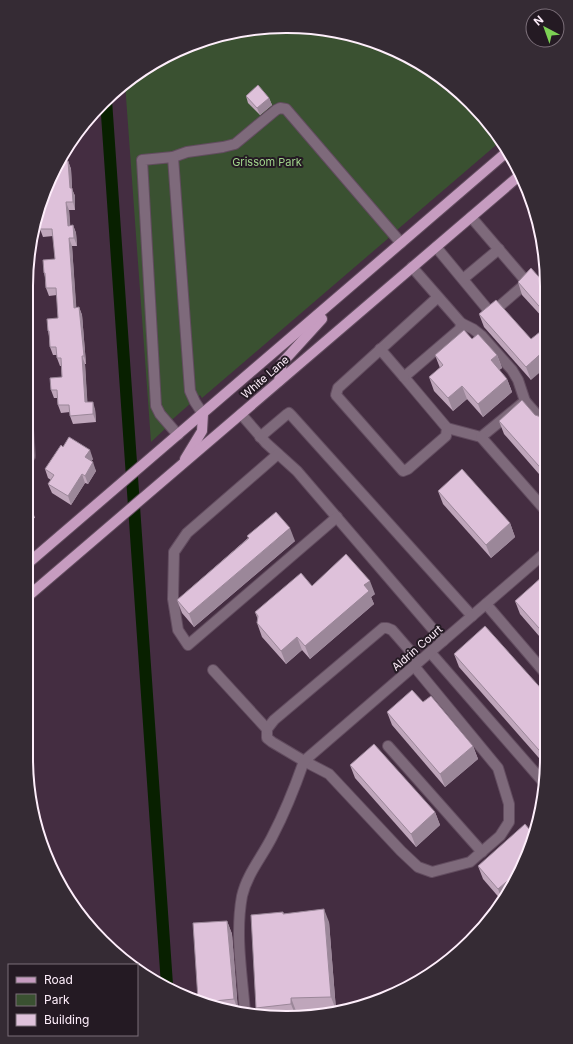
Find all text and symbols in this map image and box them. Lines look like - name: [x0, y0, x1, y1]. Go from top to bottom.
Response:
- north arrow: [525, 8, 565, 48]
- text: N: [531, 12, 546, 28]
- park label: Grissom Park: [232, 155, 302, 169]
- street label: White Lane: [238, 353, 292, 401]
- street label: Aldrin Court: [389, 622, 446, 674]
- legend: [8, 964, 138, 1036]
- text: Road: [44, 972, 73, 987]
- text: Park: [44, 992, 70, 1007]
- text: Building: [44, 1012, 89, 1027]

